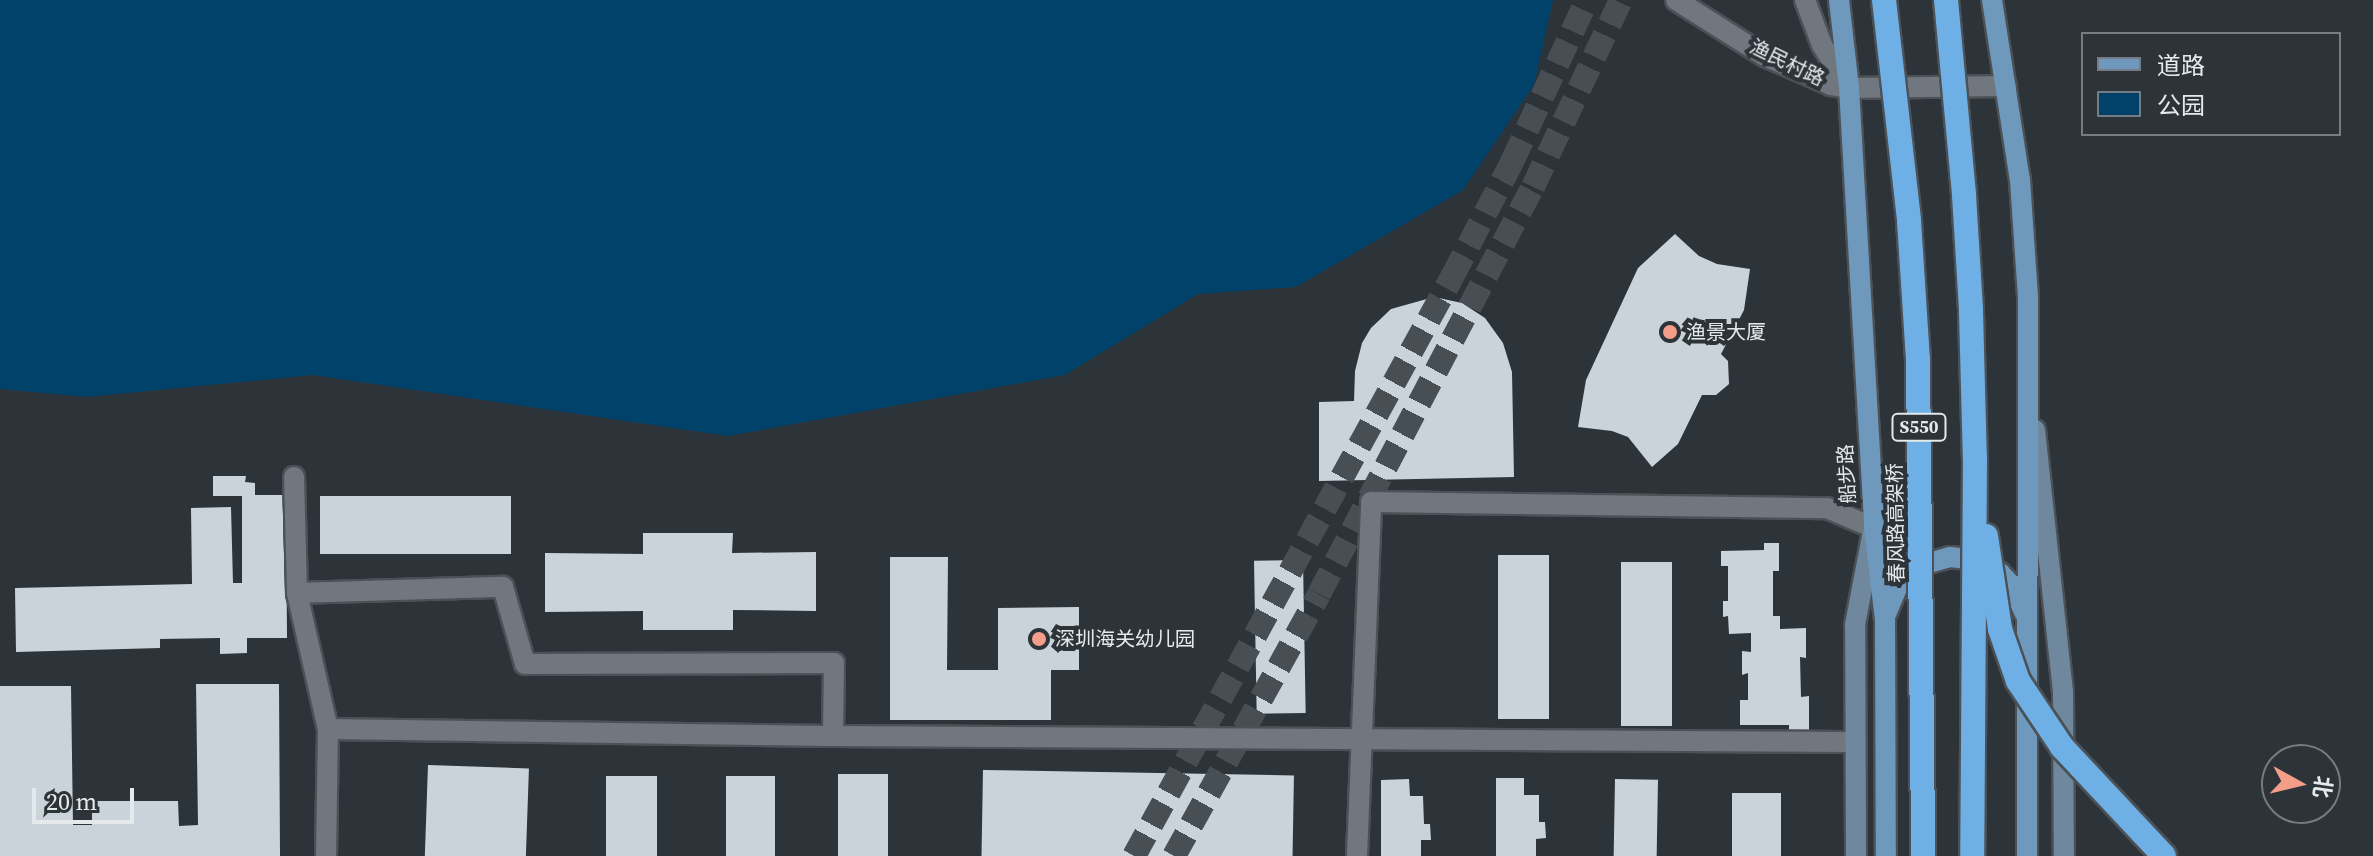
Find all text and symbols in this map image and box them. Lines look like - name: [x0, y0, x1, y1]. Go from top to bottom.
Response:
- legend: [2081, 32, 2341, 136]
- street label: 渔民村路: [1746, 35, 1828, 91]
- text: 道路: [2157, 49, 2205, 82]
- text: 公园: [2157, 89, 2205, 122]
- place label: 渔景大厦: [1686, 320, 1766, 344]
- marker: 渔景大厦: [1661, 323, 1679, 341]
- road number: S550: [1891, 413, 1947, 441]
- street label: 船步路: [1833, 443, 1861, 505]
- street label: 春风路高架桥: [1883, 463, 1909, 583]
- place label: 深圳海关幼儿园: [1055, 627, 1195, 651]
- marker: 深圳海关幼儿园: [1030, 630, 1048, 648]
- north arrow: [2261, 744, 2341, 824]
- scale bar: [36, 772, 138, 822]
- text: 北: [2306, 774, 2339, 800]
- text: 20 m: [46, 785, 97, 818]

